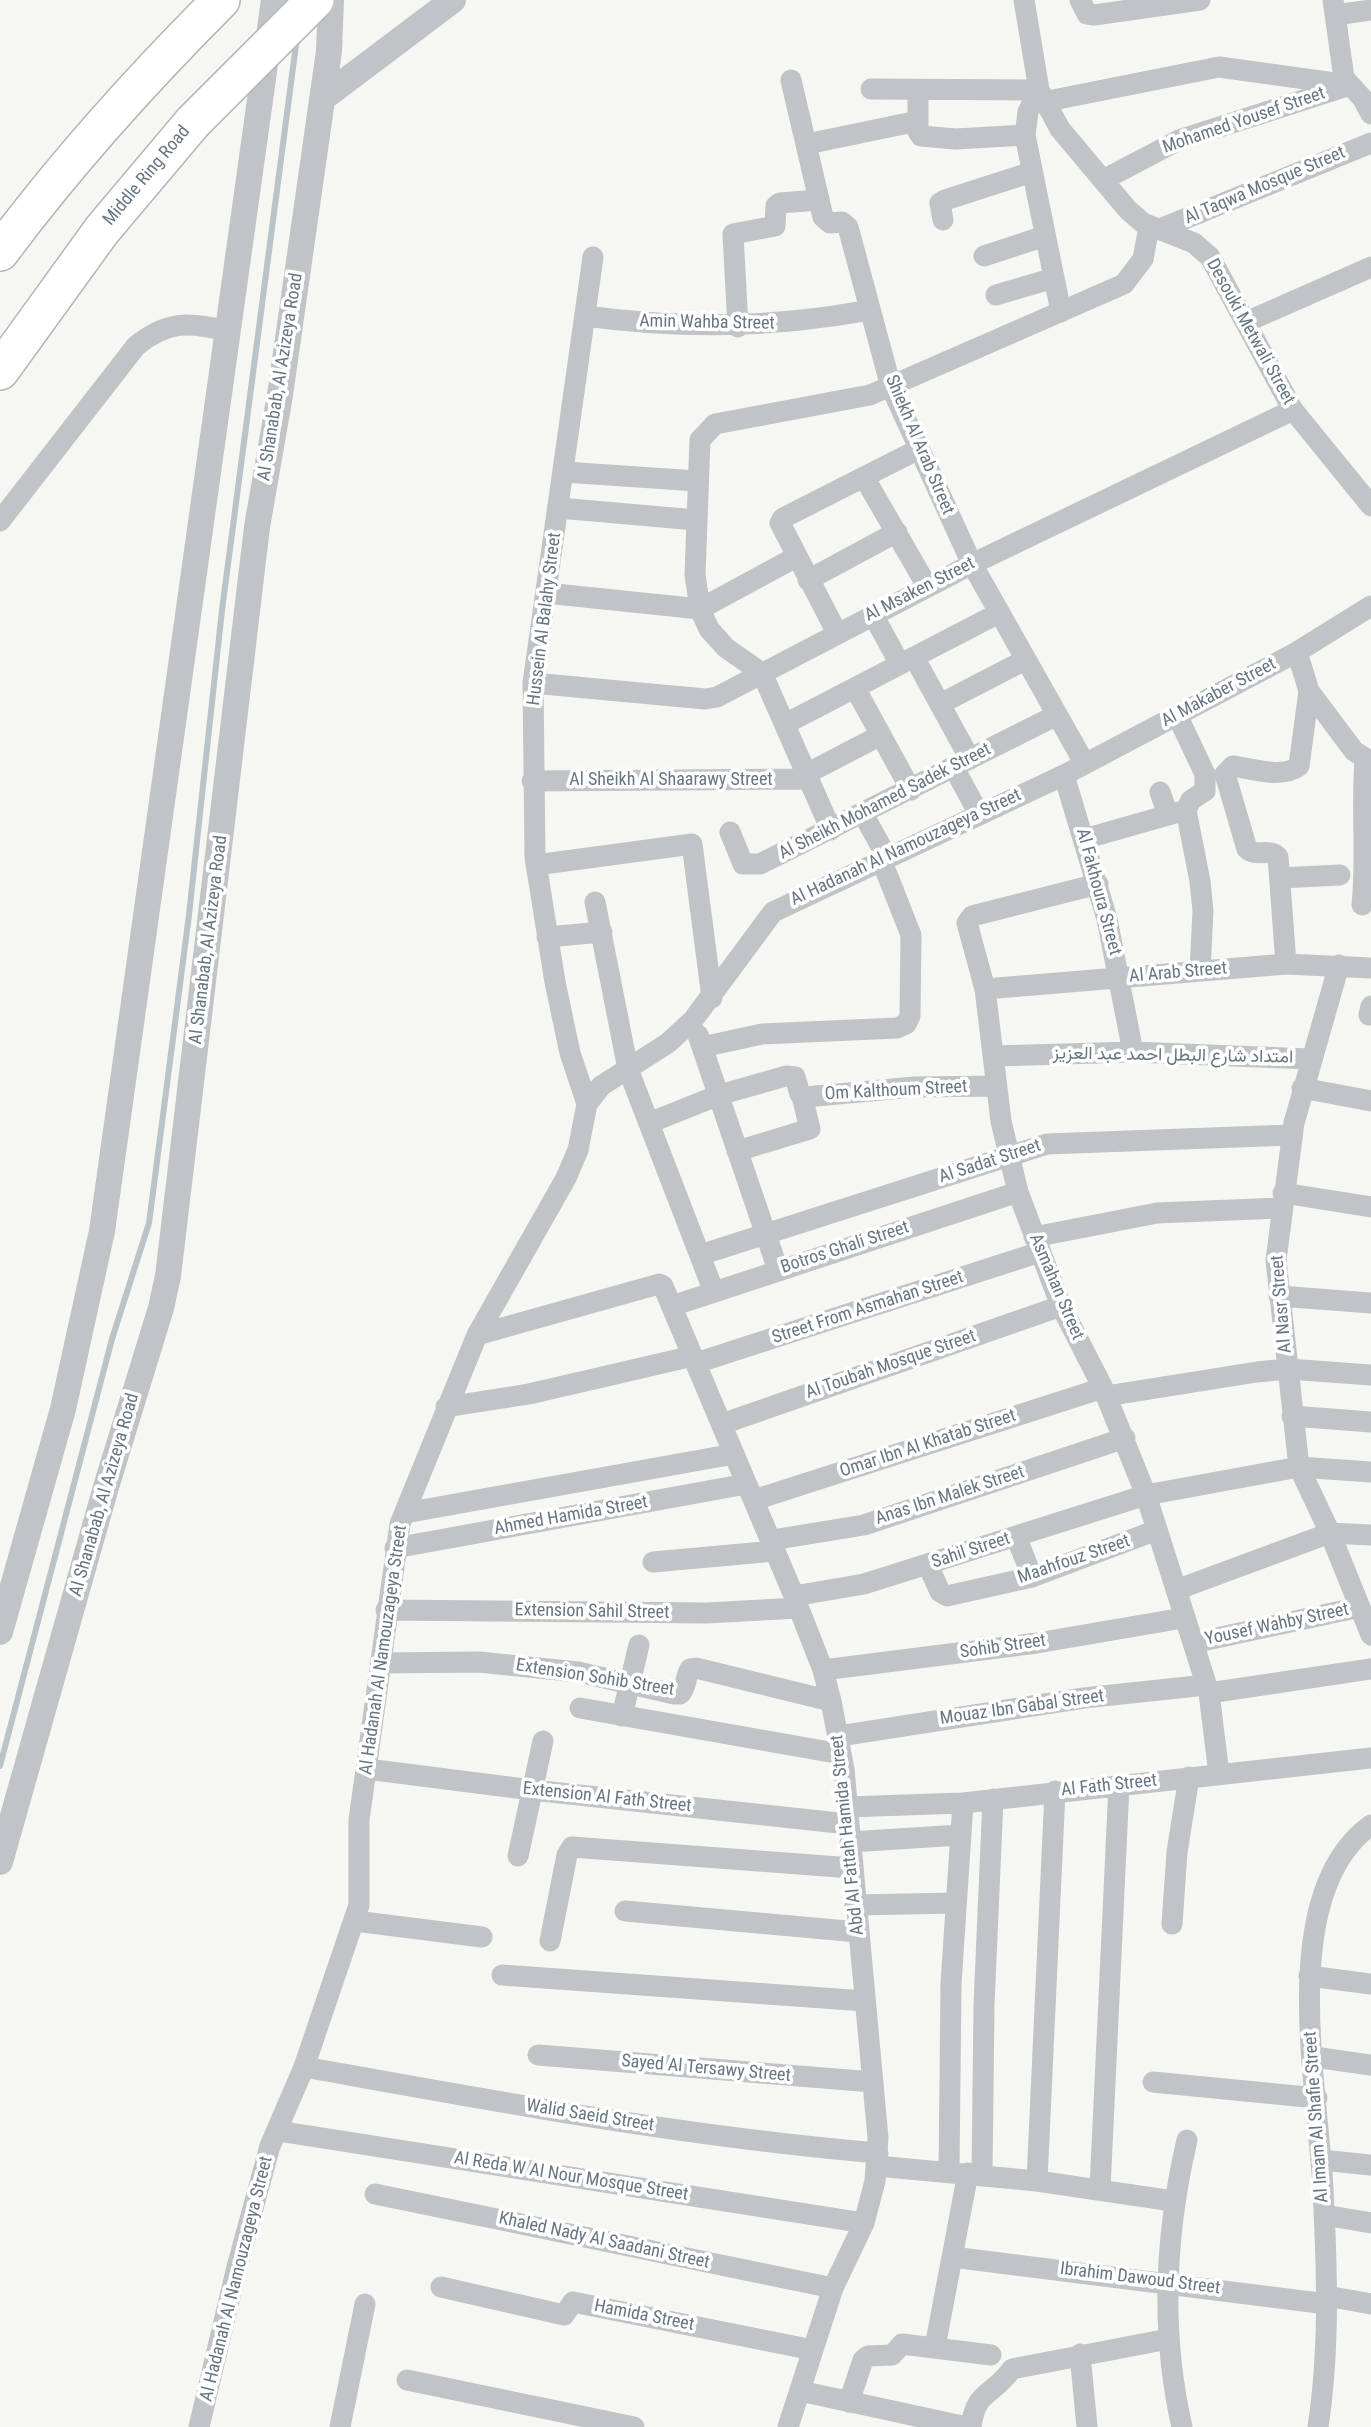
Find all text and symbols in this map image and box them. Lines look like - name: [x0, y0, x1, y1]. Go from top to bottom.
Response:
- street label: Mohamed Yousef Street: [1160, 83, 1328, 159]
- street label: Middle Ring Road: [99, 122, 195, 230]
- street label: Al Taqwa Mosque Street: [1181, 142, 1349, 230]
- street label: Desouki Metwali Street: [1201, 255, 1299, 409]
- street label: Al Shanabab, Al Azizeya Road: [254, 272, 308, 482]
- street label: Amin Wahba Street: [639, 311, 775, 335]
- street label: Shiekh Al Arab Street: [880, 372, 958, 518]
- street label: Hussein Al Balahy Street: [524, 531, 566, 707]
- street label: Al Msaken Street: [861, 553, 979, 627]
- street label: Al Makaber Street: [1158, 654, 1280, 732]
- street label: Al Sheikh Mohamed Sadek Street: [775, 739, 995, 865]
- street label: Al Sheikh Al Shaarawy Street: [569, 769, 773, 791]
- street label: Al Hadanah Al Namouzageya Street: [787, 785, 1025, 911]
- street label: Al Fakhoura Street: [1071, 826, 1125, 958]
- street label: Al Shanabab, Al Azizeya Road: [185, 834, 233, 1046]
- street label: Al Arab Street: [1128, 958, 1228, 988]
- street label: امتداد شارع البطل احمد عبد العزيز: [1053, 1043, 1293, 1069]
- street label: Om Kalthoum Street: [824, 1076, 968, 1106]
- street label: Al Sadat Street: [936, 1135, 1044, 1189]
- street label: Botros Ghali Street: [778, 1217, 912, 1279]
- street label: Asmahan Street: [1024, 1231, 1088, 1343]
- street label: Al Nasr Street: [1267, 1254, 1297, 1354]
- street label: Street From Asmahan Street: [770, 1267, 966, 1349]
- street label: Al Toubah Mosque Street: [803, 1326, 979, 1404]
- street label: Al Shanabab, Al Azizeya Road: [66, 1391, 144, 1599]
- street label: Omar Ibn Al Khatab Street: [837, 1405, 1019, 1483]
- street label: Anas Ibn Malek Street: [873, 1462, 1027, 1530]
- street label: Ahmed Hamida Street: [493, 1492, 649, 1540]
- street label: Al Hadanah Al Namouzageya Street: [356, 1524, 412, 1776]
- street label: Sahil Street: [929, 1528, 1013, 1574]
- street label: Maahfouz Street: [1015, 1531, 1133, 1589]
- street label: Yousef Wahby Street: [1203, 1599, 1351, 1651]
- street label: Extension Sahil Street: [514, 1600, 670, 1624]
- street label: Sohib Street: [959, 1630, 1047, 1664]
- street label: Extension Sohib Street: [514, 1655, 676, 1701]
- street label: Mouaz Ibn Gabal Street: [939, 1686, 1105, 1730]
- street label: Abd Al Fattah Hamida Street: [827, 1734, 869, 1936]
- street label: Al Fath Street: [1060, 1770, 1158, 1802]
- street label: Extension Al Fath Street: [522, 1778, 692, 1818]
- street label: Al Imam Al Shafie Street: [1300, 2031, 1334, 2203]
- street label: Sayed Al Tersawy Street: [620, 2051, 792, 2087]
- street label: Walid Saeid Street: [525, 2095, 655, 2137]
- street label: Al Reda W Al Nour Mosque Street: [452, 2148, 690, 2206]
- street label: Al Hadanah Al Namouzageya Street: [196, 2154, 278, 2404]
- street label: Khaled Nady Al Saadani Street: [497, 2208, 711, 2274]
- street label: Ibrahim Dawoud Street: [1059, 2258, 1221, 2300]
- street label: Hamida Street: [592, 2296, 696, 2336]

